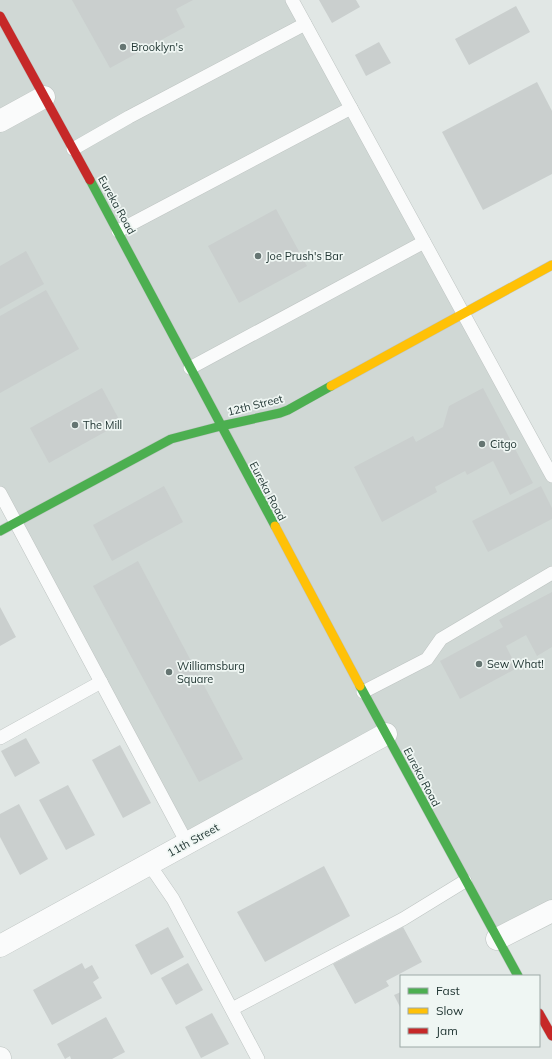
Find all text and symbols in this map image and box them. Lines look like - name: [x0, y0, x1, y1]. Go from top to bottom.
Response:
- place label: Brooklyn's: [131, 40, 183, 54]
- marker: Brooklyn's: [118, 42, 128, 52]
- street label: Eureka Road: [95, 173, 139, 237]
- place label: Joe Prush's Bar: [266, 249, 343, 263]
- marker: Joe Prush's Bar: [253, 251, 263, 261]
- street label: 12th Street: [226, 391, 284, 419]
- place label: The Mill: [83, 418, 122, 432]
- marker: The Mill: [70, 420, 80, 430]
- place label: Citgo: [490, 437, 517, 451]
- marker: Citgo: [477, 439, 487, 449]
- street label: Eureka Road: [247, 459, 289, 523]
- place label: Sew What!: [487, 657, 544, 671]
- place label: Williamsburg Square: [177, 659, 245, 686]
- marker: Sew What!: [474, 659, 484, 669]
- marker: Williamsburg Square: [164, 667, 174, 677]
- street label: Eureka Road: [401, 745, 443, 809]
- street label: 11th Street: [165, 820, 221, 860]
- legend: [400, 975, 540, 1047]
- text: Fast: [436, 983, 460, 998]
- text: Slow: [436, 1003, 464, 1018]
- text: Jam: [436, 1023, 458, 1038]

